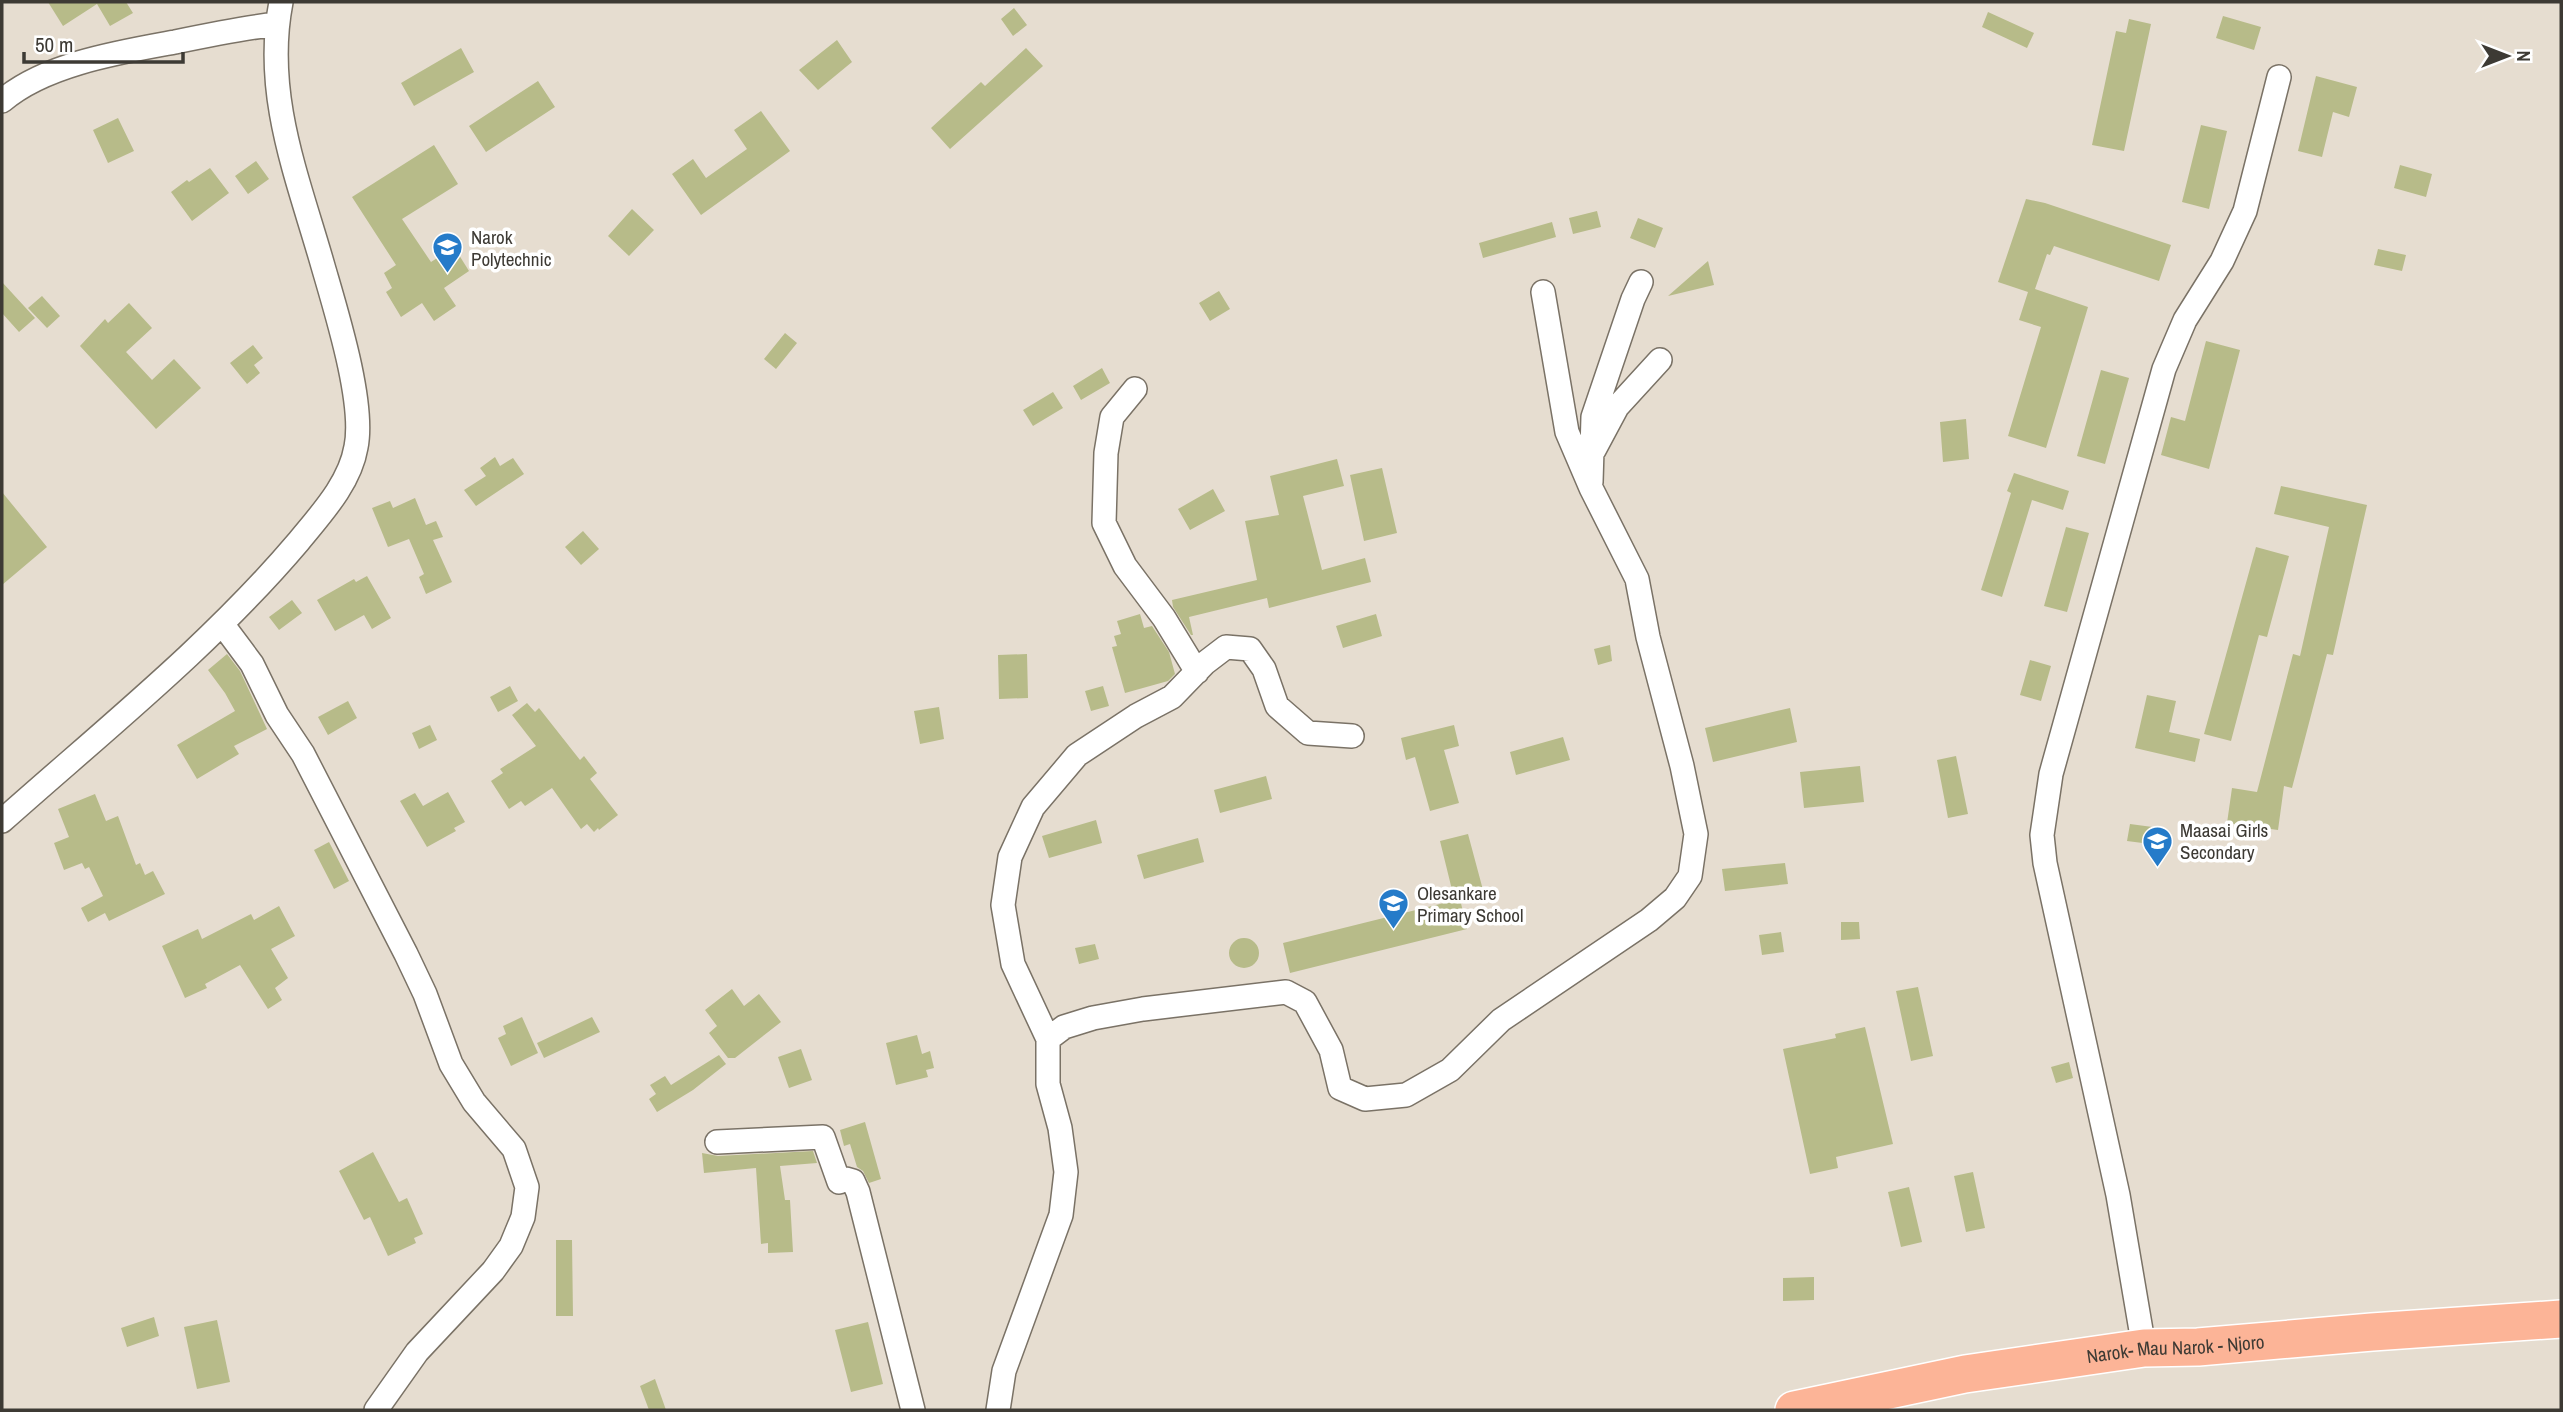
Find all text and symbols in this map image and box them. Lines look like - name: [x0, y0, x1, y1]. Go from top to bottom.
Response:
- scale bar: [24, 21, 184, 65]
- north arrow: [2472, 21, 2542, 91]
- text: 50 m: [35, 30, 73, 59]
- text: N: [2511, 50, 2537, 62]
- place label: Narok Polytechnic: [471, 224, 552, 272]
- school or university icon: Narok Polytechnic: [431, 231, 465, 275]
- place label: Maasai Girls Secondary: [2180, 817, 2269, 865]
- school or university icon: Maasai Girls Secondary: [2140, 824, 2174, 868]
- place label: Olesankare Primary School: [1417, 880, 1524, 928]
- school or university icon: Olesankare Primary School: [1377, 887, 1411, 931]
- street label: Narok- Mau Narok - Njoro: [2085, 1328, 2265, 1369]

